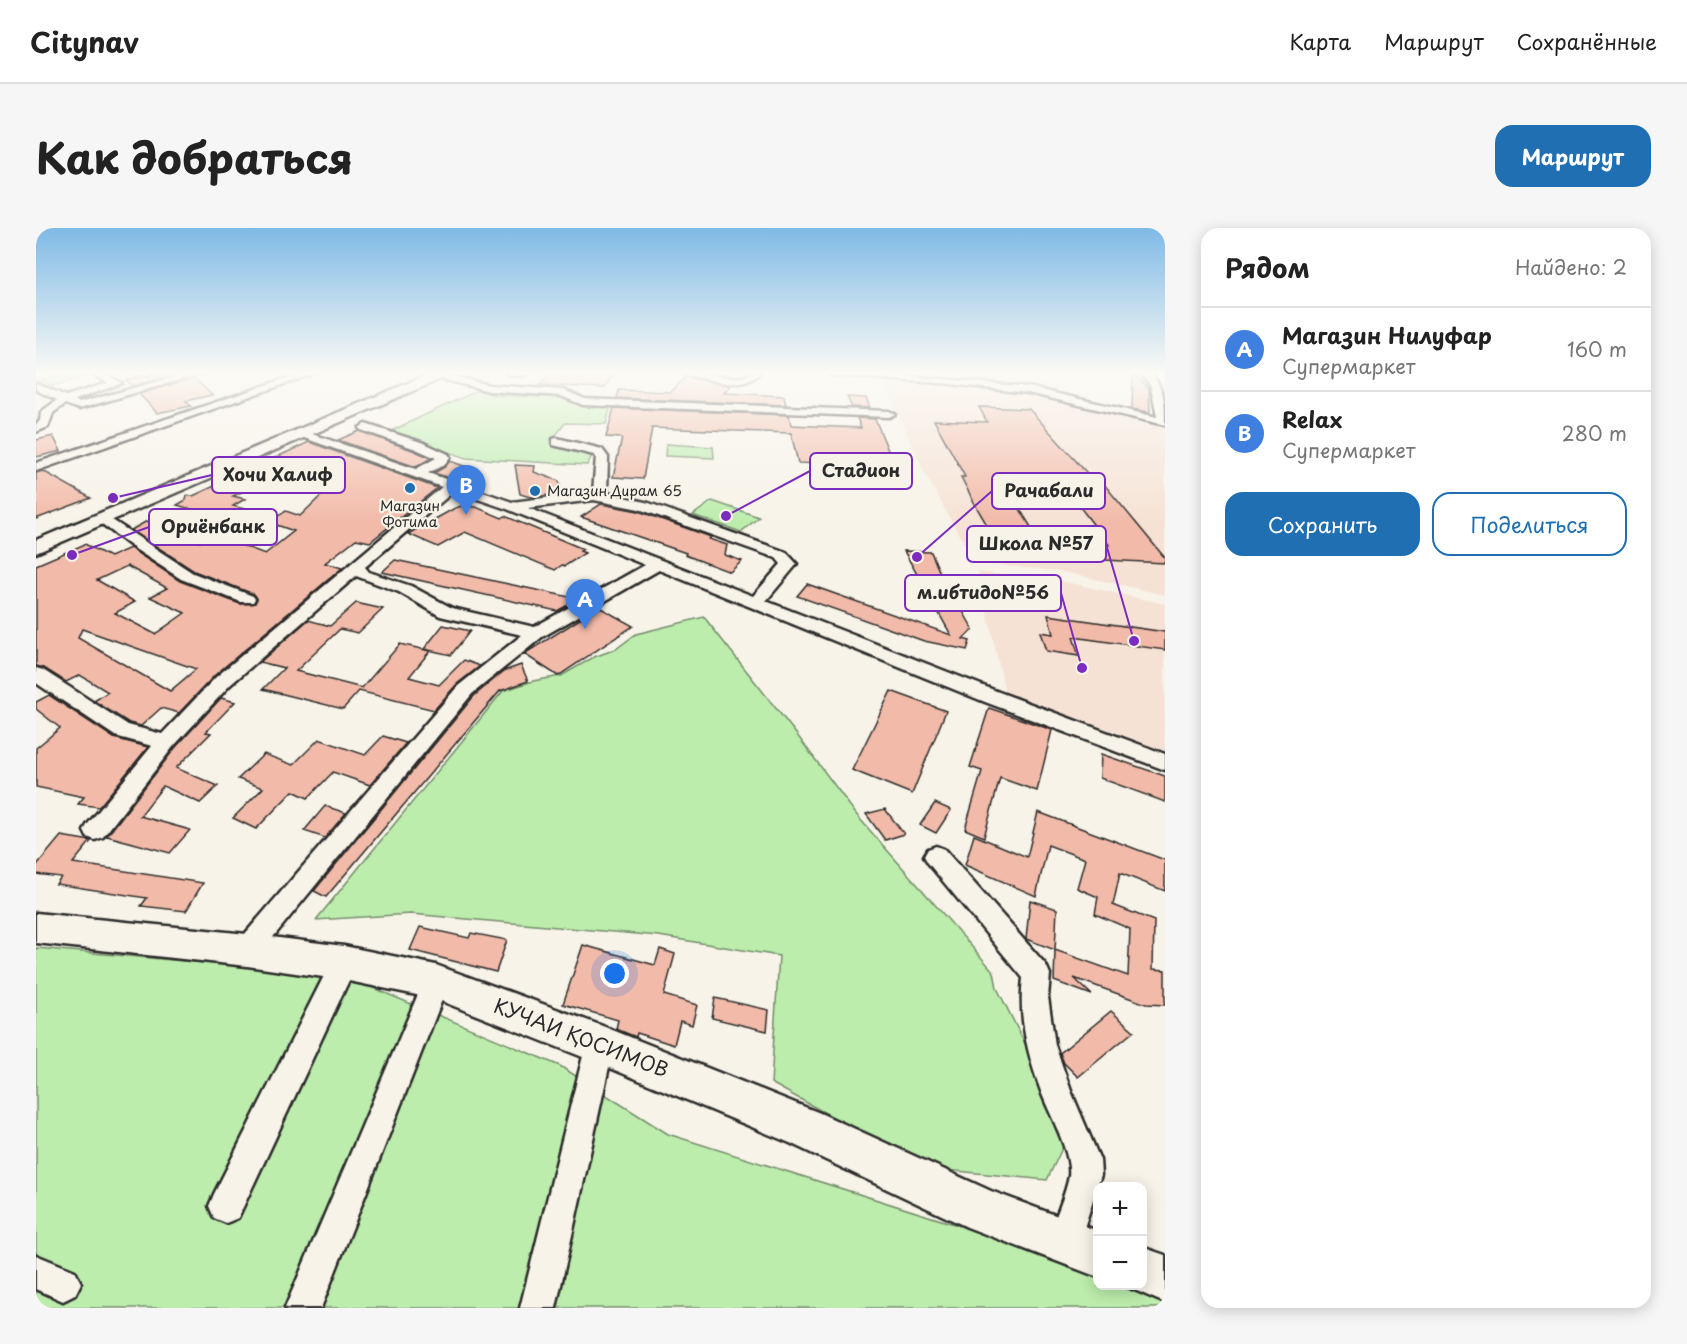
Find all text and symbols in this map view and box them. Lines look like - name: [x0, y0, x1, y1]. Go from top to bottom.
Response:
- text: Citynav: [30, 20, 139, 63]
- text: Карта: [1290, 25, 1351, 57]
- text: Маршрут: [1384, 25, 1484, 57]
- text: Сохранённые: [1517, 25, 1657, 57]
- text: Как добраться: [36, 125, 353, 188]
- button: Маршрут: [1495, 125, 1651, 187]
- text: Рядом: [1225, 248, 1310, 287]
- text: Найдено: 2: [1515, 252, 1627, 282]
- text: Магазин Нилуфар: [1282, 318, 1492, 351]
- text: A: [1237, 334, 1252, 364]
- text: 160 m: [1567, 334, 1627, 364]
- text: Супермаркет: [1282, 351, 1415, 381]
- text: Relax: [1282, 402, 1342, 435]
- text: B: [1238, 418, 1251, 448]
- text: 280 m: [1562, 418, 1627, 448]
- text: Супермаркет: [1282, 435, 1415, 465]
- callout: Стадион: [810, 453, 912, 489]
- text: Стадион: [822, 456, 900, 483]
- callout: Хочи Халиф: [212, 457, 345, 493]
- text: Хочи Халиф: [223, 460, 333, 487]
- pin: B: [446, 466, 486, 515]
- callout: Рачабали: [992, 473, 1105, 509]
- text: Рачабали: [1004, 476, 1094, 503]
- place label: Магазин Дирам 65: [547, 480, 682, 501]
- marker: Магазин Фотима: [403, 481, 417, 495]
- marker: Магазин Дирам 65: [528, 484, 542, 498]
- button: Сохранить: [1225, 492, 1420, 556]
- button: Поделиться: [1432, 492, 1627, 556]
- place label: Магазин Фотима: [380, 495, 440, 532]
- callout: Ориёнбанк: [149, 509, 277, 545]
- text: Ориёнбанк: [161, 512, 265, 539]
- callout: Школа №57: [967, 526, 1106, 562]
- text: Школа №57: [979, 529, 1094, 556]
- callout: м.ибтидо№56: [905, 575, 1061, 611]
- text: м.ибтидо№56: [917, 578, 1049, 605]
- pin: A: [566, 580, 604, 629]
- your location: [600, 959, 629, 988]
- street label: КУЧАИ ҚОСИМОВ: [490, 990, 673, 1084]
- map controls: [1093, 1182, 1147, 1290]
- button: +: [1093, 1182, 1147, 1236]
- button: −: [1093, 1236, 1147, 1290]

